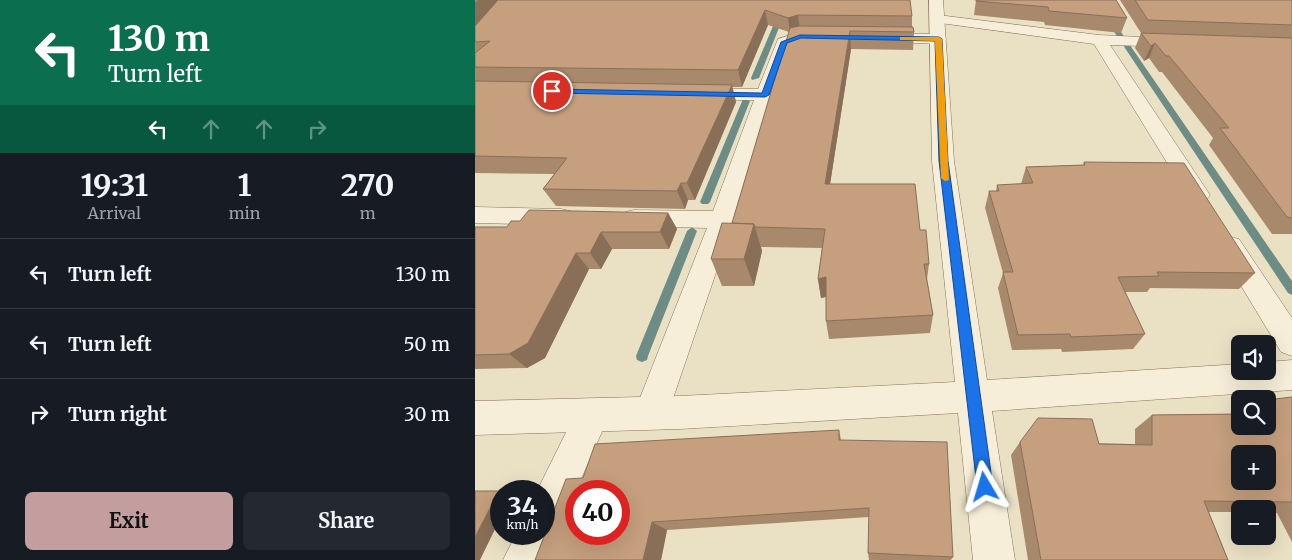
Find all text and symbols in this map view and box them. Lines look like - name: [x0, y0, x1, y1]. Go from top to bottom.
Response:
- text: 130 m: [108, 17, 210, 61]
- icon: left: [25, 20, 90, 85]
- text: Turn left: [108, 60, 202, 88]
- pin: [531, 70, 573, 112]
- icon: arrive: [538, 77, 566, 105]
- icon: left: [144, 115, 172, 143]
- icon: ahead: [197, 115, 225, 143]
- icon: ahead: [250, 115, 278, 143]
- icon: right: [303, 115, 331, 143]
- text: 19:31: [81, 166, 148, 204]
- text: 1: [238, 166, 251, 204]
- text: 270: [341, 166, 394, 204]
- text: Arrival: [88, 203, 141, 223]
- text: min: [229, 203, 260, 223]
- text: m: [360, 203, 376, 223]
- icon: left: [25, 260, 53, 288]
- text: Turn left: [68, 262, 152, 286]
- text: 130 m: [396, 262, 450, 286]
- icon: left: [25, 330, 53, 358]
- text: Turn left: [68, 332, 152, 356]
- text: 50 m: [404, 332, 450, 356]
- map controls: [1231, 335, 1276, 545]
- button: sound: [1231, 335, 1276, 380]
- button: search: [1231, 390, 1276, 435]
- icon: right: [25, 400, 53, 428]
- text: Turn right: [68, 402, 167, 426]
- text: 30 m: [404, 402, 450, 426]
- button: +: [1231, 445, 1276, 490]
- position arrow: [958, 460, 1010, 512]
- speed limit sign: 40: [565, 480, 630, 545]
- text: 34: [508, 490, 537, 522]
- button: Exit: [25, 492, 233, 550]
- button: Share: [243, 492, 450, 550]
- button: −: [1231, 500, 1276, 545]
- text: km/h: [507, 517, 538, 532]

